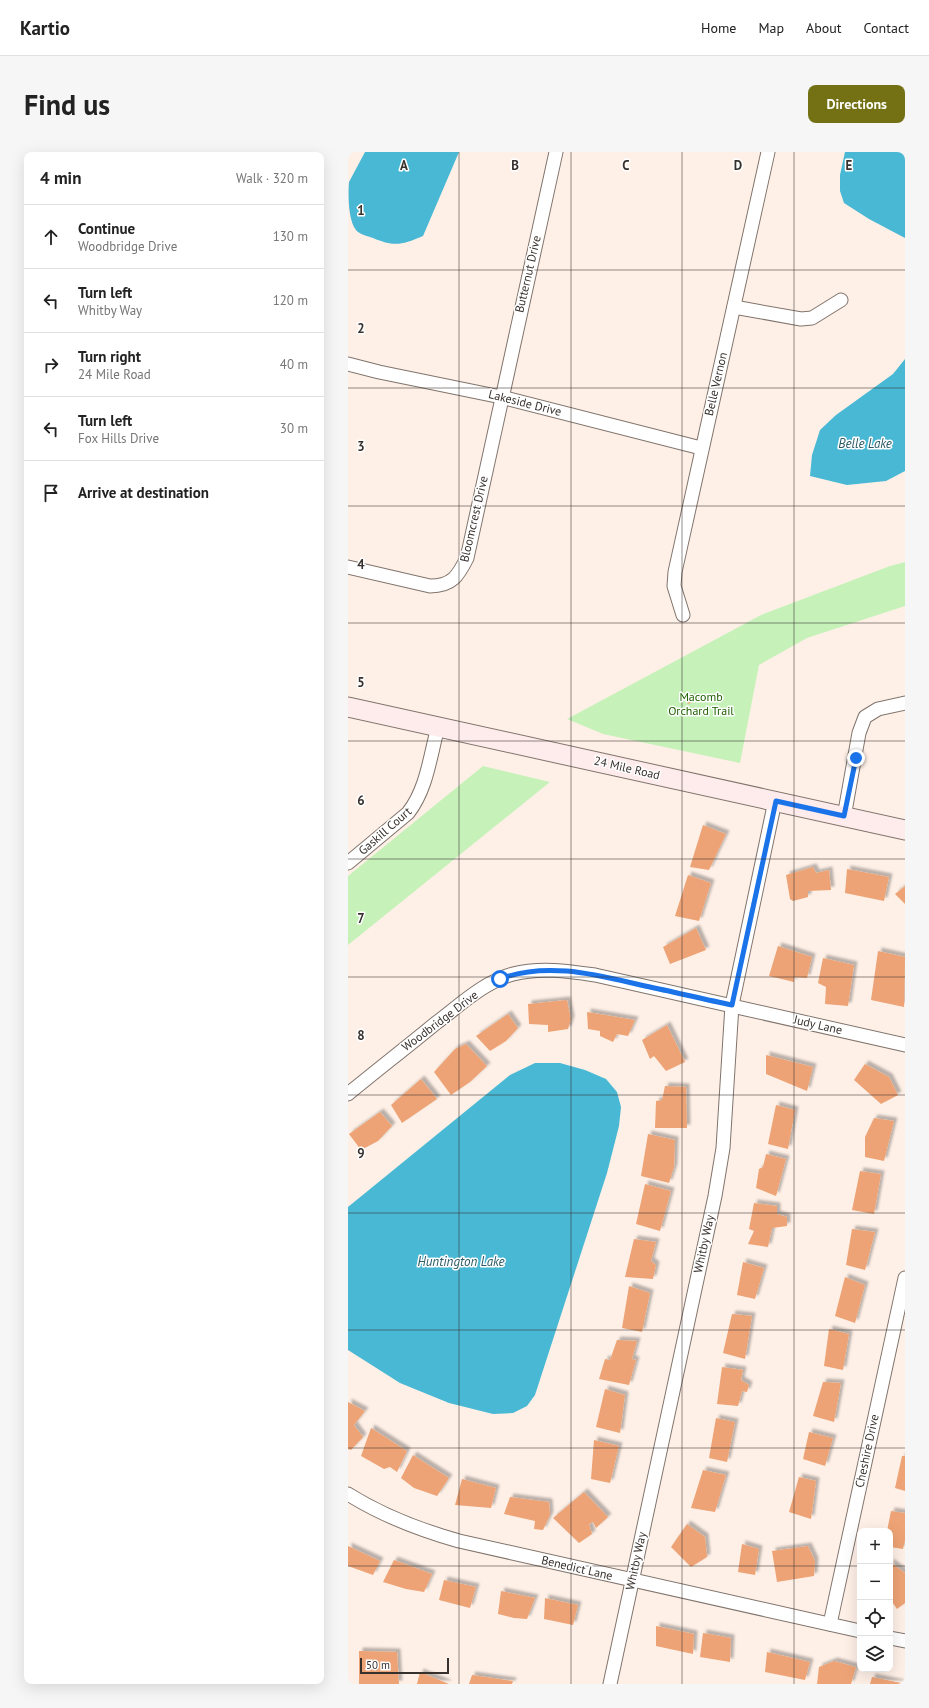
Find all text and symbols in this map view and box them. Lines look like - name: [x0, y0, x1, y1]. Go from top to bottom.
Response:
- text: Kartio: [20, 16, 70, 40]
- text: Home: [701, 19, 736, 37]
- text: Map: [758, 19, 784, 37]
- text: About: [806, 19, 842, 37]
- text: Contact: [864, 19, 909, 37]
- button: Directions: [808, 85, 905, 123]
- text: Find us: [24, 86, 110, 123]
- text: A: [400, 157, 408, 174]
- text: B: [511, 157, 519, 174]
- text: C: [622, 157, 630, 174]
- text: D: [734, 157, 742, 174]
- text: E: [846, 157, 853, 174]
- text: 4 min: [40, 167, 81, 189]
- text: Walk · 320 m: [236, 170, 308, 187]
- text: 1: [357, 202, 365, 219]
- text: Continue: [78, 219, 135, 238]
- icon: ahead: [40, 226, 62, 248]
- text: 130 m: [273, 228, 308, 245]
- street label: Butternut Drive: [511, 234, 544, 314]
- text: Woodbridge Drive: [78, 238, 177, 255]
- text: Turn left: [78, 283, 132, 302]
- icon: left: [40, 290, 62, 312]
- text: 120 m: [273, 292, 308, 309]
- text: Whitby Way: [78, 302, 142, 319]
- text: 2: [357, 320, 365, 337]
- text: Turn right: [78, 347, 141, 366]
- street label: Belle Vernon: [701, 351, 730, 417]
- icon: right: [40, 354, 62, 376]
- text: 40 m: [280, 356, 308, 373]
- text: 24 Mile Road: [78, 366, 151, 383]
- street label: Lakeside Drive: [487, 386, 563, 419]
- text: Turn left: [78, 411, 132, 430]
- icon: left: [40, 418, 62, 440]
- text: 30 m: [280, 420, 308, 437]
- text: Fox Hills Drive: [78, 430, 159, 447]
- water label: Belle Lake: [838, 435, 892, 452]
- text: 3: [357, 438, 365, 455]
- street label: Bloomcrest Drive: [456, 474, 491, 563]
- icon: arrive: [40, 482, 62, 504]
- text: Arrive at destination: [78, 483, 209, 502]
- text: 4: [357, 556, 365, 573]
- text: 5: [357, 674, 365, 691]
- park label: Macomb Orchard Trail: [668, 689, 734, 718]
- route end: [847, 749, 865, 767]
- street label: 24 Mile Road: [593, 753, 662, 782]
- text: 6: [357, 792, 365, 809]
- street label: Gaskill Court: [355, 804, 414, 858]
- text: 7: [357, 910, 365, 927]
- route start: [491, 970, 509, 988]
- street label: Woodbridge Drive: [399, 987, 481, 1054]
- street label: Judy Lane: [791, 1011, 844, 1037]
- text: 8: [357, 1027, 365, 1044]
- text: 9: [357, 1145, 365, 1162]
- street label: Whitby Way: [690, 1213, 717, 1274]
- water label: Huntington Lake: [417, 1253, 505, 1270]
- street label: Cheshire Drive: [851, 1413, 882, 1489]
- map controls: [857, 1528, 893, 1672]
- button: +: [857, 1528, 893, 1564]
- street label: Whitby Way: [622, 1530, 649, 1591]
- street label: Benedict Lane: [540, 1552, 614, 1583]
- button: −: [857, 1564, 893, 1600]
- button: locate: [857, 1600, 893, 1636]
- button: layers: [857, 1636, 893, 1672]
- scale bar: [360, 1656, 449, 1675]
- text: 50 m: [366, 1658, 390, 1672]

